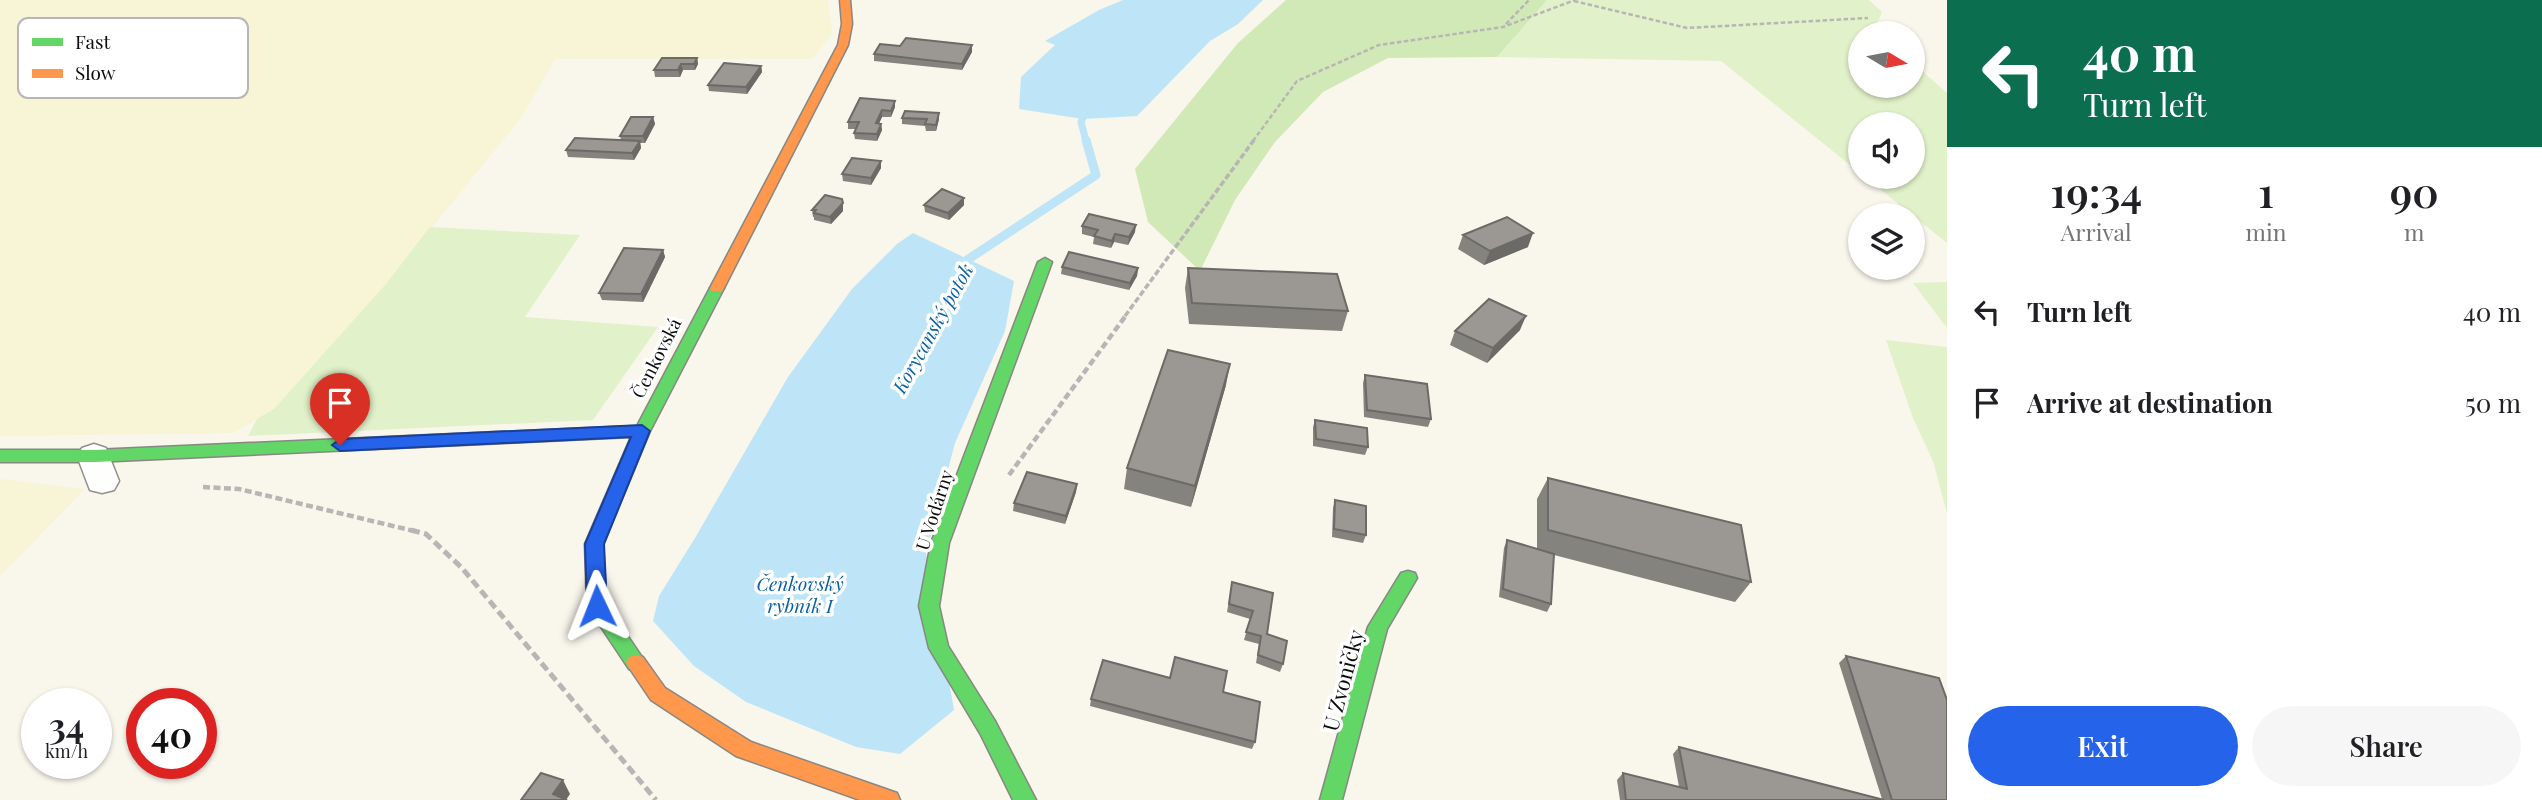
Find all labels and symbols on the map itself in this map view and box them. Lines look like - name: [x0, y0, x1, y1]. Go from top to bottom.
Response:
- legend: [18, 18, 248, 98]
- north arrow: [1848, 21, 1925, 98]
- text: Fast: [75, 28, 111, 54]
- text: Slow: [75, 59, 116, 85]
- water label: Korycanský potok: [885, 258, 978, 398]
- street label: Čenkovská: [626, 314, 686, 402]
- pin: [310, 373, 370, 445]
- street label: U Vodárny: [910, 467, 958, 553]
- position arrow: [560, 569, 634, 643]
- water label: Čenkovský rybník I: [756, 570, 844, 618]
- street label: U Zvoničky: [1315, 626, 1369, 734]
- speed limit sign: 40: [126, 688, 217, 779]

